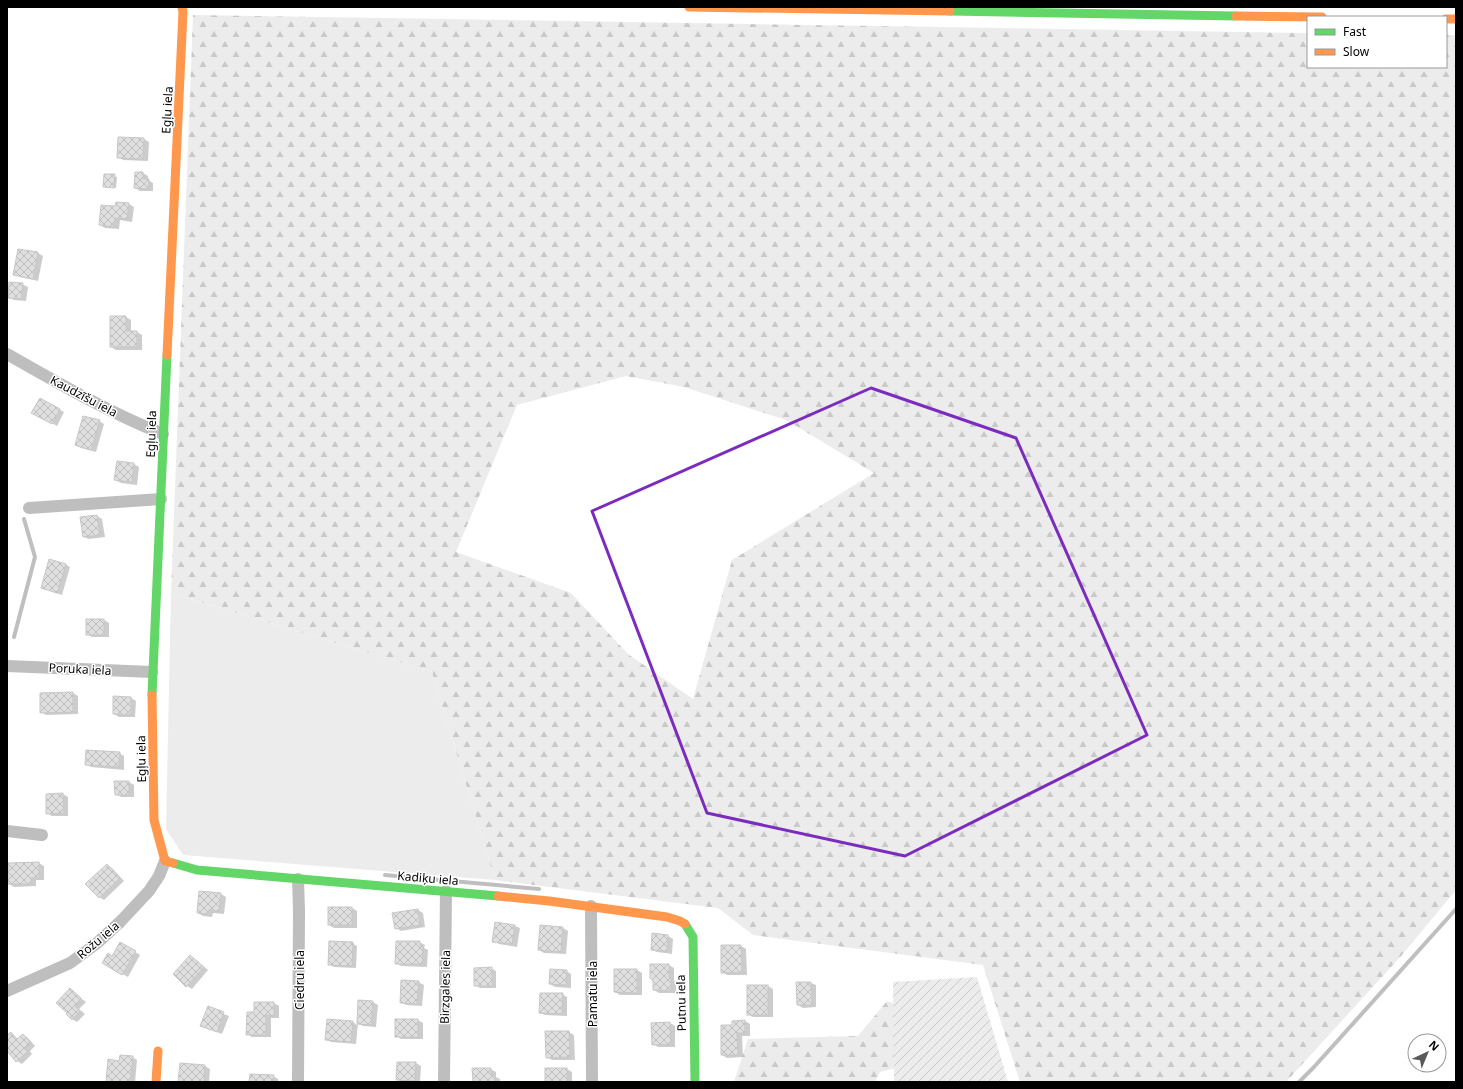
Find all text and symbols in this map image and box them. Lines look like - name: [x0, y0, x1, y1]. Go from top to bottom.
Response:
- legend: [1307, 16, 1447, 68]
- text: Fast: [1343, 23, 1367, 40]
- text: Slow: [1343, 43, 1370, 60]
- street label: Egļu iela: [157, 86, 177, 134]
- street label: Kaudzīšu iela: [47, 371, 121, 421]
- street label: Egļu iela: [142, 410, 160, 458]
- street label: Poruka iela: [48, 659, 112, 679]
- street label: Egļu iela: [132, 735, 150, 783]
- street label: Kadiķu iela: [397, 867, 459, 889]
- street label: Rožu iela: [73, 917, 123, 963]
- street label: Ciedru iela: [291, 950, 308, 1010]
- street label: Birzgales iela: [436, 950, 454, 1024]
- street label: Pamatu iela: [584, 961, 601, 1027]
- street label: Putnu iela: [672, 975, 690, 1031]
- north arrow: [1407, 1033, 1447, 1073]
- text: N: [1426, 1037, 1443, 1054]

